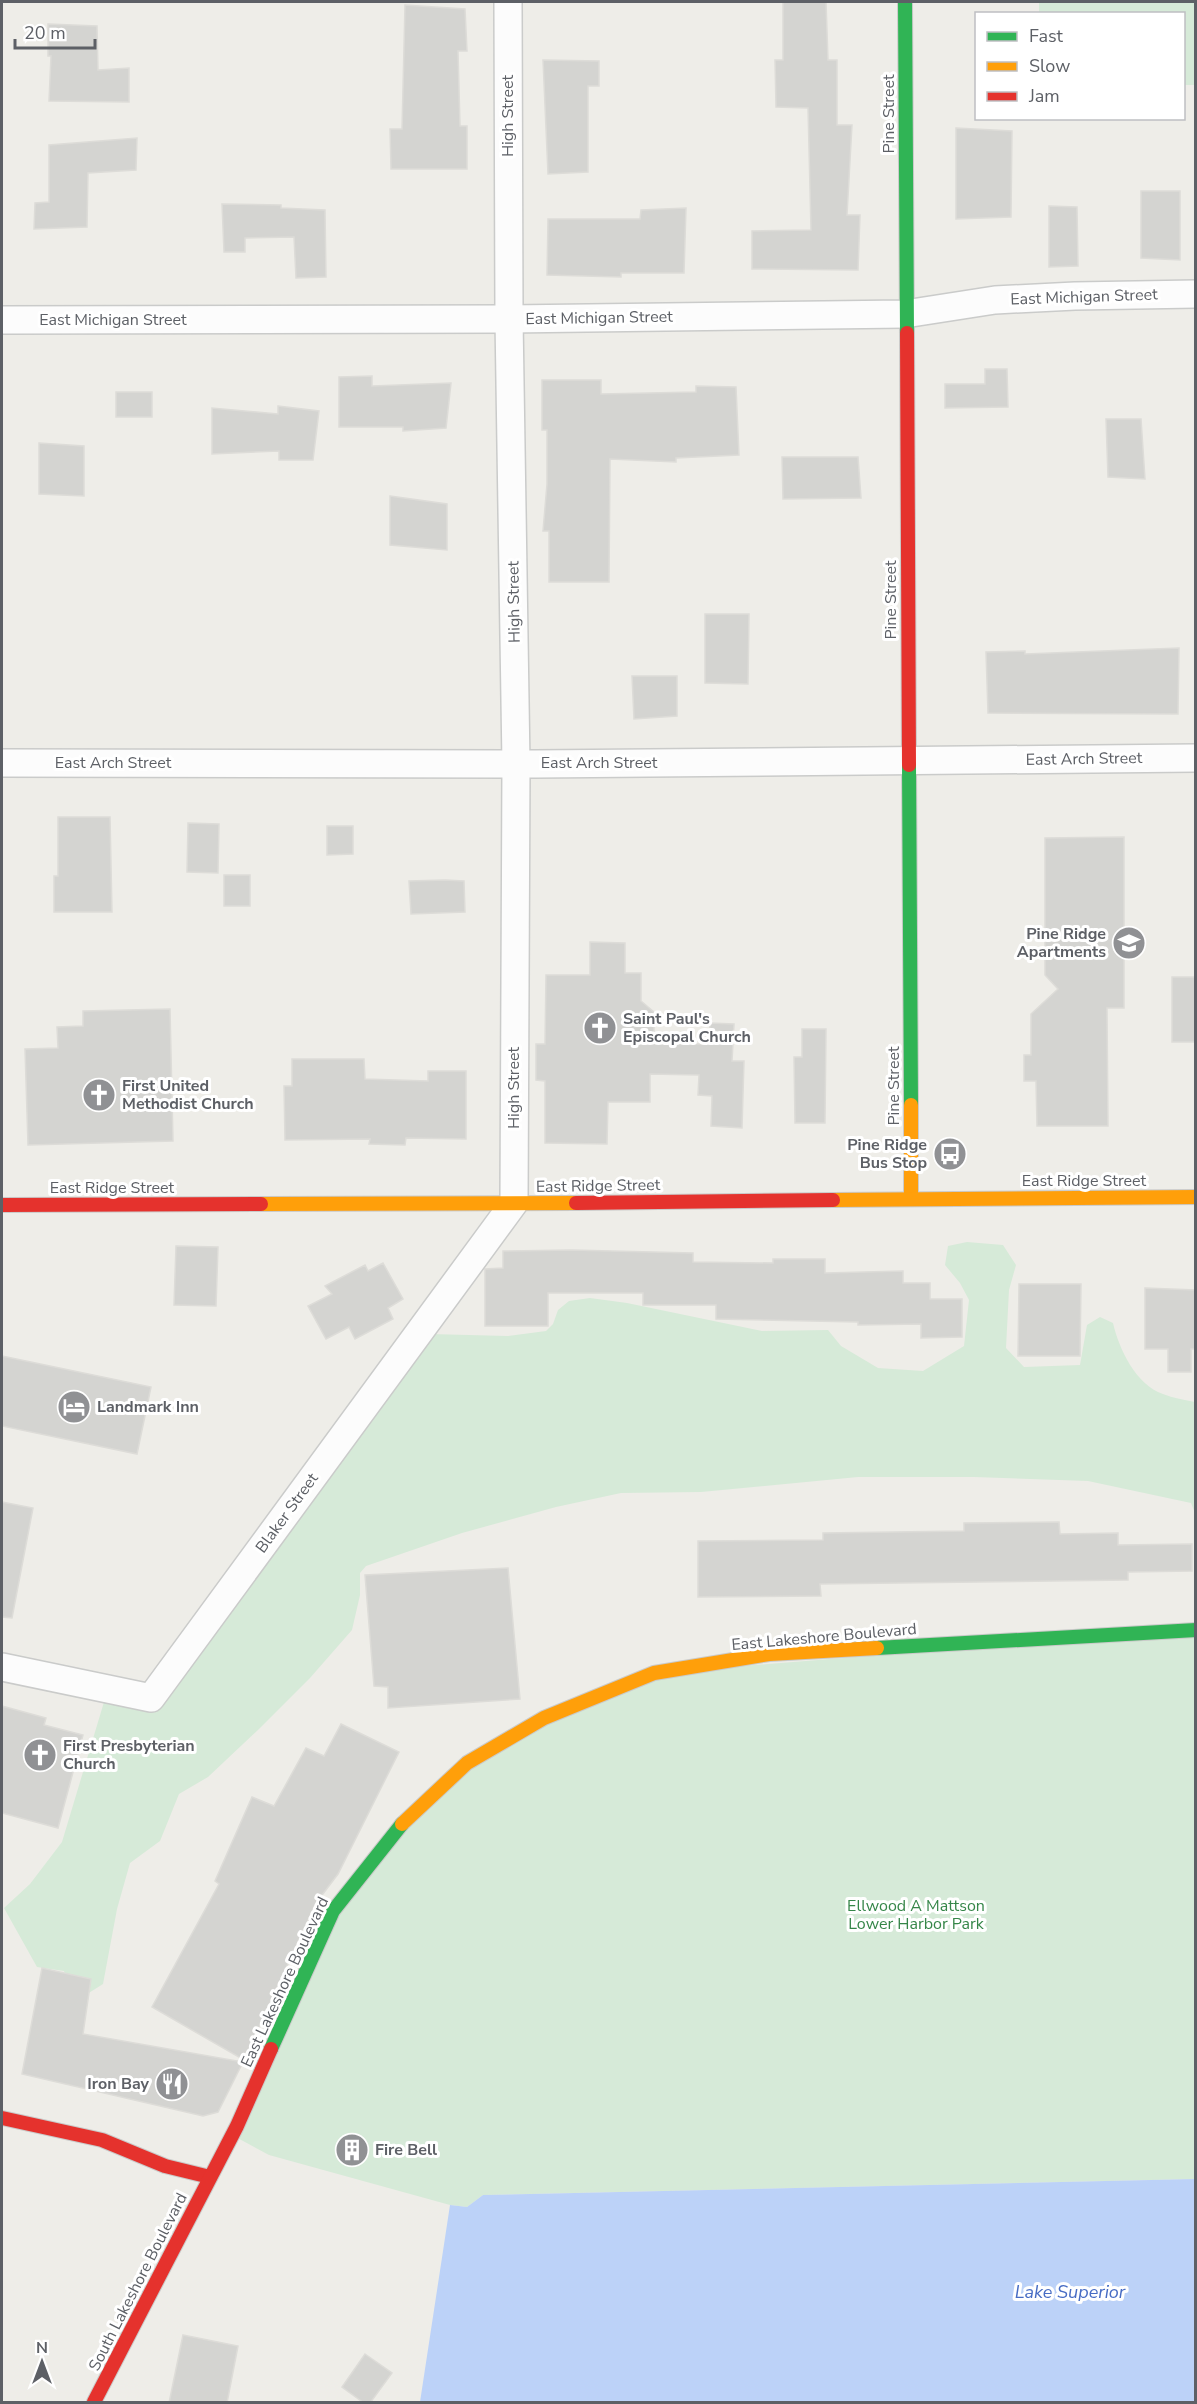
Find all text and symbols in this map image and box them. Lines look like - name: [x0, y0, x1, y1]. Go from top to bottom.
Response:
- scale bar: [15, 12, 94, 50]
- legend: [975, 12, 1185, 120]
- text: 20 m: [24, 21, 66, 45]
- text: Fast: [1029, 24, 1064, 48]
- text: Slow: [1029, 54, 1070, 78]
- street label: Pine Street: [878, 74, 900, 154]
- street label: High Street: [497, 75, 519, 157]
- text: Jam: [1028, 84, 1060, 108]
- street label: East Michigan Street: [1010, 283, 1158, 311]
- street label: East Michigan Street: [525, 306, 673, 330]
- street label: East Michigan Street: [39, 309, 187, 331]
- street label: High Street: [502, 560, 526, 643]
- street label: Pine Street: [880, 560, 902, 640]
- street label: East Arch Street: [1026, 747, 1143, 771]
- street label: East Arch Street: [55, 752, 172, 774]
- street label: East Arch Street: [541, 752, 658, 774]
- place label: Pine Ridge Apartments: [1017, 923, 1106, 963]
- school or university icon: Pine Ridge Apartments: [1111, 925, 1147, 961]
- place label: Saint Paul's Episcopal Church: [623, 1008, 751, 1048]
- church icon: Saint Paul's Episcopal Church: [582, 1010, 618, 1046]
- street label: Pine Street: [883, 1046, 905, 1126]
- street label: High Street: [503, 1047, 525, 1129]
- place label: First United Methodist Church: [122, 1075, 254, 1115]
- church icon: First United Methodist Church: [81, 1077, 117, 1113]
- place label: Pine Ridge Bus Stop: [847, 1134, 927, 1174]
- bus stop icon: Pine Ridge Bus Stop: [932, 1136, 968, 1172]
- street label: East Ridge Street: [1022, 1170, 1147, 1192]
- street label: East Ridge Street: [536, 1174, 661, 1198]
- street label: East Ridge Street: [50, 1177, 175, 1199]
- hotel icon: Landmark Inn: [56, 1389, 92, 1425]
- place label: Landmark Inn: [97, 1396, 199, 1418]
- street label: Blaker Street: [251, 1468, 324, 1557]
- street label: East Lakeshore Boulevard: [731, 1618, 917, 1656]
- place label: First Presbyterian Church: [63, 1735, 195, 1775]
- church icon: First Presbyterian Church: [22, 1737, 58, 1773]
- street label: East Lakeshore Boulevard: [236, 1893, 334, 2071]
- park label: Ellwood A Mattson Lower Harbor Park: [847, 1895, 985, 1935]
- restaurant icon: Iron Bay: [154, 2066, 190, 2102]
- place label: Iron Bay: [87, 2073, 150, 2095]
- building icon: Fire Bell: [334, 2132, 370, 2168]
- place label: Fire Bell: [375, 2139, 437, 2161]
- street label: South Lakeshore Boulevard: [83, 2189, 193, 2375]
- water label: Lake Superior: [1015, 2280, 1126, 2304]
- north arrow: [12, 2332, 72, 2392]
- text: N: [36, 2337, 48, 2359]

